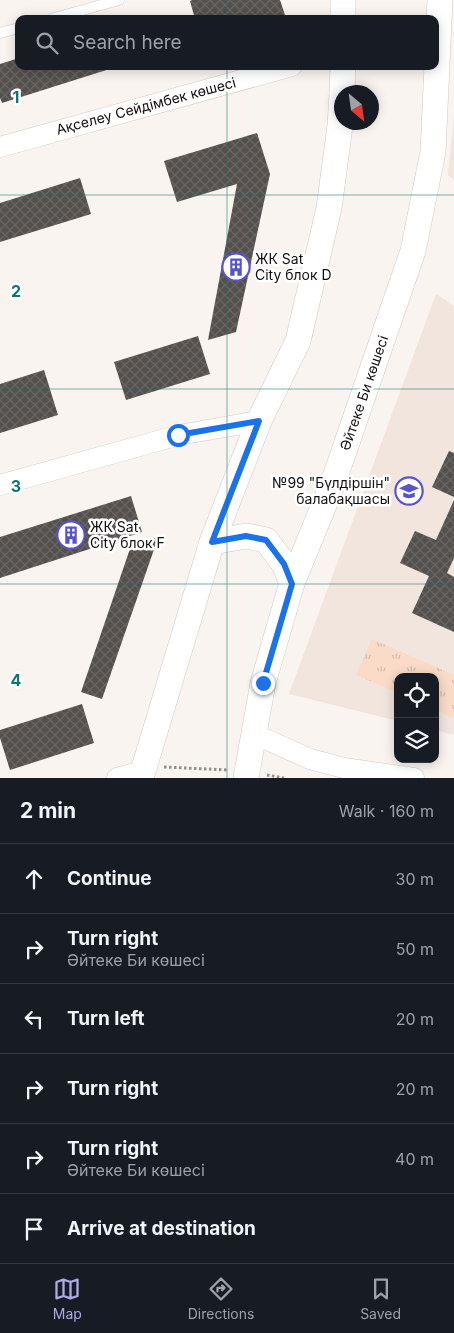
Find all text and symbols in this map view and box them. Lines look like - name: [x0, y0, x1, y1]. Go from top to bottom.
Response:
- search box: [15, 15, 439, 70]
- icon: search: [33, 29, 61, 57]
- text: Search here: [73, 31, 182, 54]
- street label: Ақселеу Сейдімбек көшесі: [54, 73, 238, 138]
- north arrow: [334, 85, 379, 130]
- text: 1: [13, 87, 19, 107]
- place label: ЖК Sat City блок D: [255, 250, 332, 283]
- building icon: ЖК Sat City блок D: [221, 252, 251, 282]
- text: 2: [11, 281, 21, 301]
- street label: Әйтеке Би көшесі: [336, 333, 391, 453]
- route start: [167, 424, 190, 447]
- place label: №99 "Бүлдіршін" балабақшасы: [272, 474, 390, 507]
- text: 3: [11, 476, 21, 496]
- school or university icon: №99 "Бүлдіршін" балабақшасы: [394, 476, 424, 506]
- place label: ЖК Sat City блок F: [90, 518, 165, 551]
- building icon: ЖК Sat City блок F: [56, 520, 86, 550]
- text: 4: [11, 670, 22, 690]
- route end: [252, 672, 275, 695]
- map controls: [394, 673, 439, 763]
- button: locate: [394, 673, 439, 718]
- button: layers: [394, 718, 439, 763]
- text: 2 min: [20, 798, 76, 823]
- text: Walk · 160 m: [339, 801, 434, 821]
- icon: ahead: [20, 865, 48, 893]
- text: Continue: [67, 867, 152, 890]
- text: 30 m: [396, 869, 434, 889]
- text: Turn right: [67, 927, 158, 950]
- icon: right: [20, 935, 48, 963]
- text: 50 m: [396, 939, 434, 959]
- text: Әйтеке Би көшесі: [67, 950, 205, 970]
- icon: left: [20, 1005, 48, 1033]
- text: Turn left: [67, 1007, 145, 1030]
- text: 20 m: [396, 1009, 434, 1029]
- icon: right: [20, 1075, 48, 1103]
- text: Turn right: [67, 1077, 158, 1100]
- text: 20 m: [396, 1079, 434, 1099]
- text: Turn right: [67, 1137, 158, 1160]
- icon: right: [20, 1145, 48, 1173]
- text: 40 m: [395, 1149, 434, 1169]
- text: Әйтеке Би көшесі: [67, 1160, 205, 1180]
- icon: arrive: [20, 1215, 48, 1243]
- text: Arrive at destination: [67, 1217, 256, 1240]
- tab: Map: [53, 1275, 82, 1322]
- tab: Directions: [188, 1275, 254, 1322]
- tab: Saved: [360, 1275, 401, 1322]

